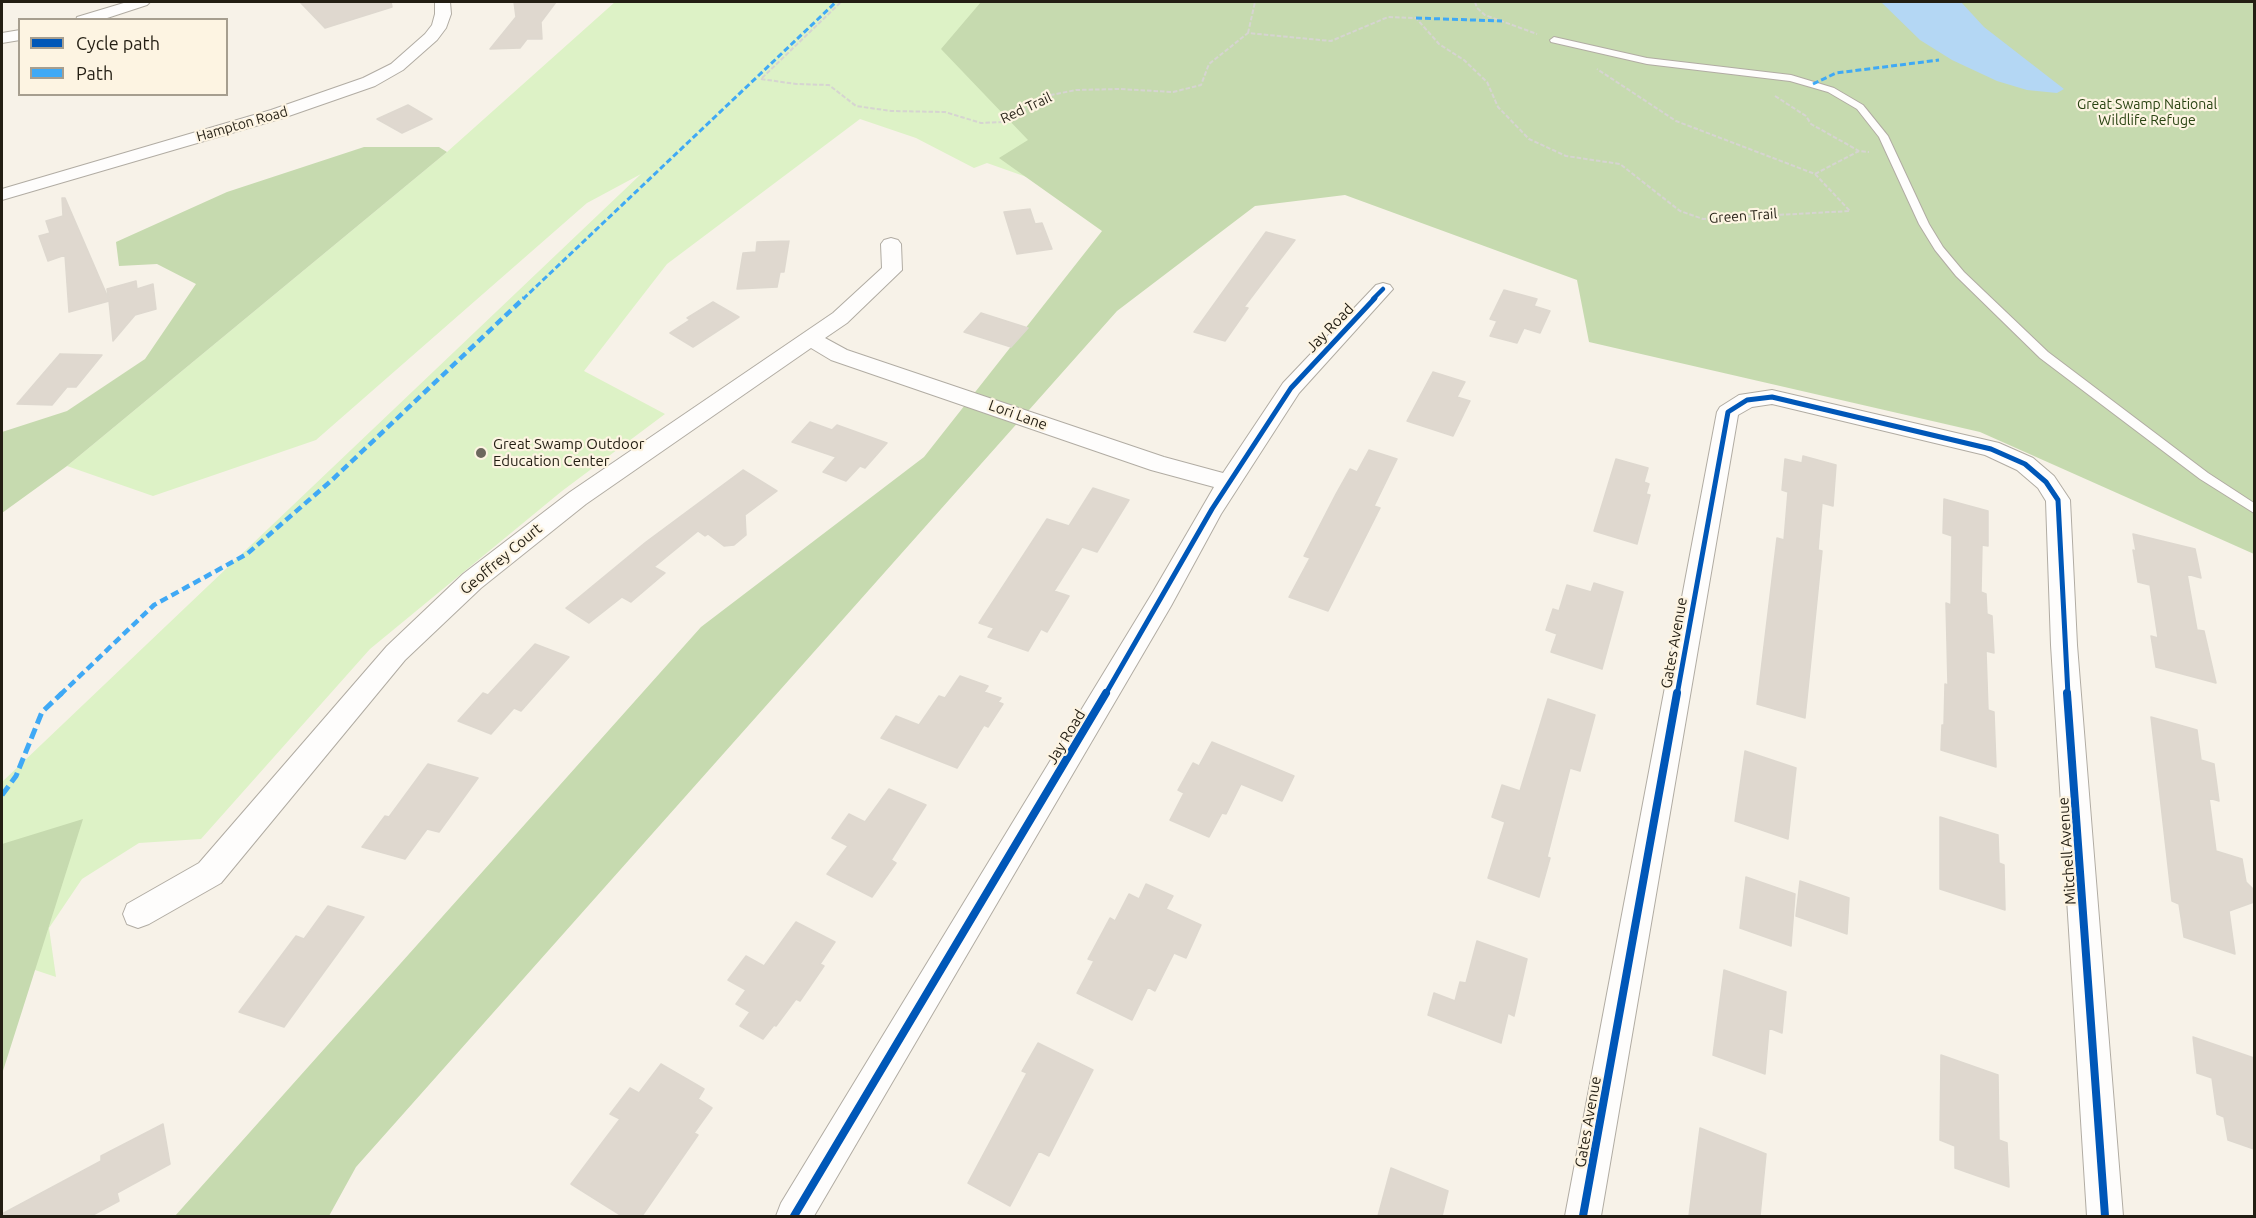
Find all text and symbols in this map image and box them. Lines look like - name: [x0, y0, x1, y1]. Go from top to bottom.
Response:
- legend: [18, 18, 228, 96]
- text: Cycle path: [76, 33, 160, 53]
- text: Path: [76, 63, 113, 83]
- street label: Red Trail: [998, 89, 1054, 127]
- park label: Great Swamp National Wildlife Refuge: [2077, 96, 2217, 128]
- street label: Hampton Road: [194, 103, 290, 145]
- street label: Green Trail: [1708, 205, 1778, 227]
- street label: Jay Road: [1303, 300, 1357, 356]
- street label: Lori Lane: [986, 396, 1050, 434]
- place label: Great Swamp Outdoor Education Center: [493, 435, 644, 470]
- marker: Great Swamp Outdoor Education Center: [474, 446, 488, 460]
- street label: Geoffrey Court: [456, 520, 546, 598]
- street label: Gates Avenue: [1657, 596, 1691, 690]
- street label: Jay Road: [1043, 707, 1089, 767]
- street label: Mitchell Avenue: [2054, 796, 2080, 906]
- street label: Gates Avenue: [1571, 1075, 1605, 1169]

